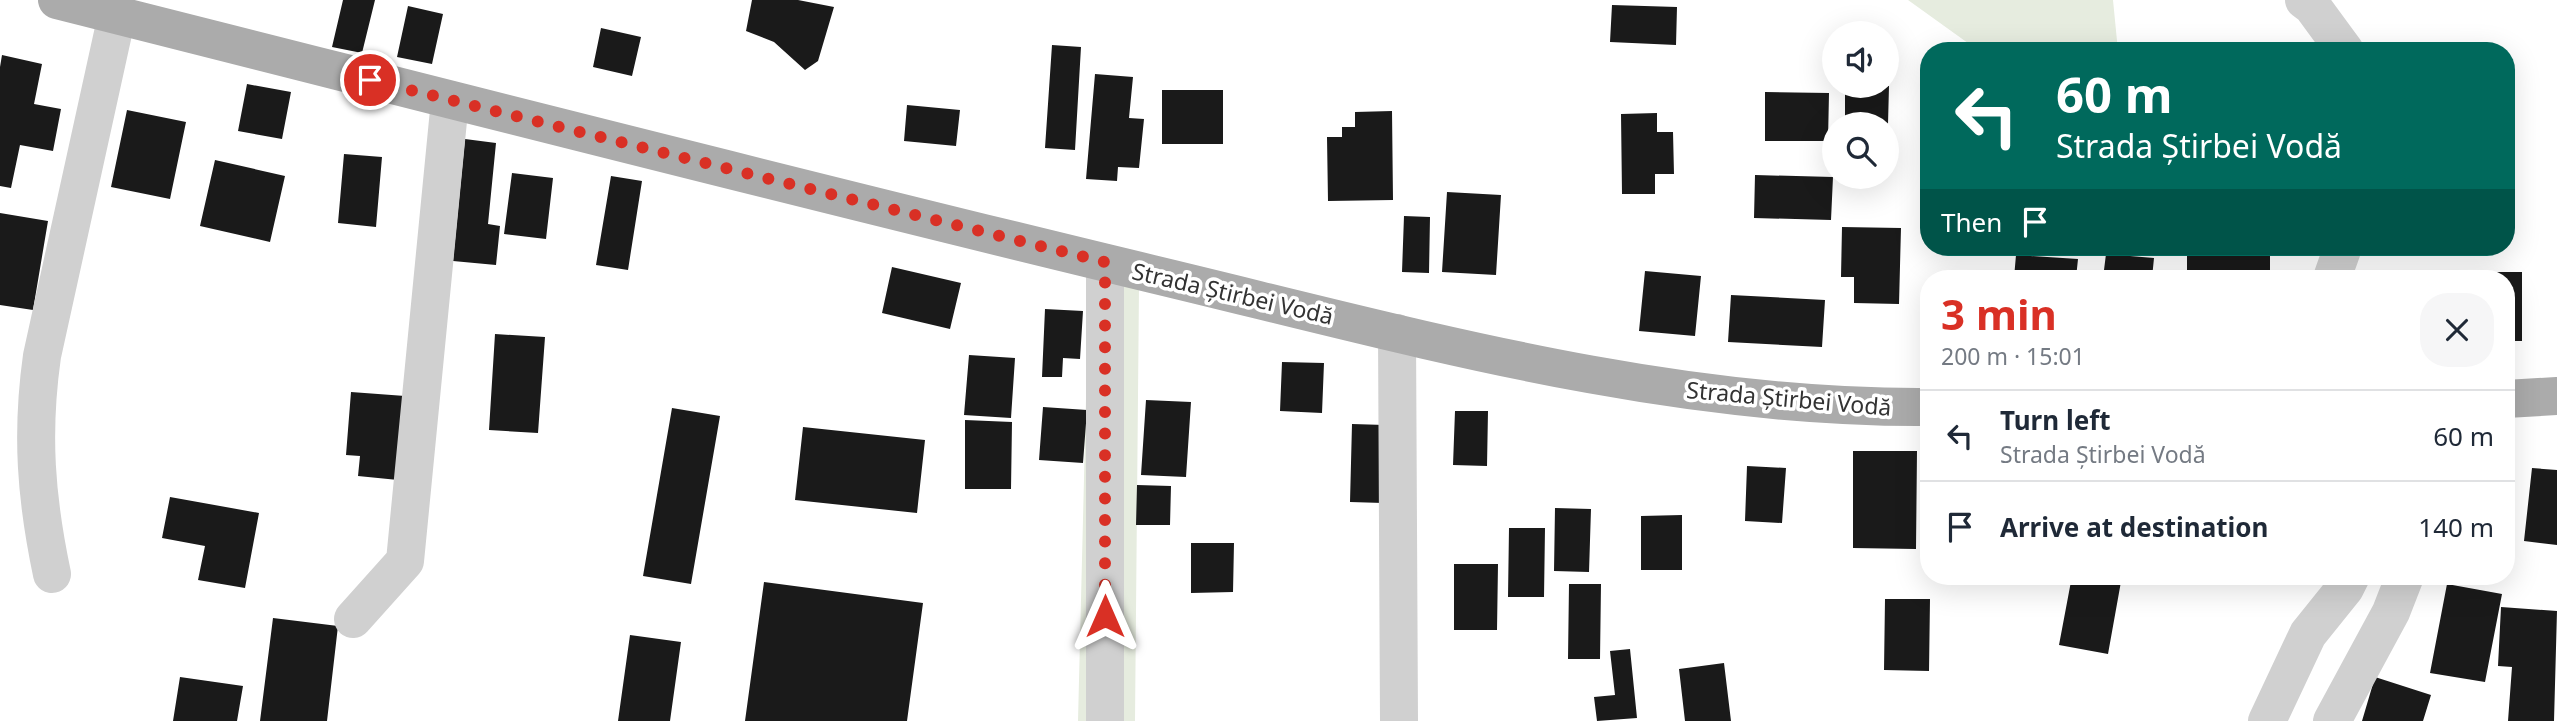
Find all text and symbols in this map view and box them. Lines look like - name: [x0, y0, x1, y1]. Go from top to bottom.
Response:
- map controls: [1822, 21, 1899, 189]
- button: sound: [1822, 21, 1899, 98]
- pin: [340, 50, 400, 110]
- icon: arrive: [351, 61, 389, 99]
- text: 60 m: [2056, 61, 2173, 127]
- icon: left: [1941, 70, 2032, 161]
- button: search: [1822, 112, 1899, 189]
- text: Strada Știrbei Vodă: [2056, 124, 2342, 167]
- icon: arrive: [2016, 203, 2054, 241]
- text: Then: [1941, 204, 2002, 240]
- street label: Strada Știrbei Vodă: [1129, 254, 1337, 332]
- text: 3 min: [1941, 285, 2057, 342]
- button: close: [2420, 293, 2494, 367]
- text: 200 m · 15:01: [1941, 340, 2085, 372]
- street label: Strada Știrbei Vodă: [1685, 373, 1893, 423]
- text: Turn left: [2000, 402, 2111, 438]
- icon: left: [1941, 417, 1979, 455]
- text: 60 m: [2433, 418, 2494, 454]
- text: Strada Știrbei Vodă: [2000, 438, 2206, 470]
- icon: arrive: [1941, 508, 1979, 546]
- text: Arrive at destination: [2000, 509, 2269, 545]
- text: 140 m: [2418, 509, 2494, 545]
- position arrow: [1068, 579, 1142, 653]

